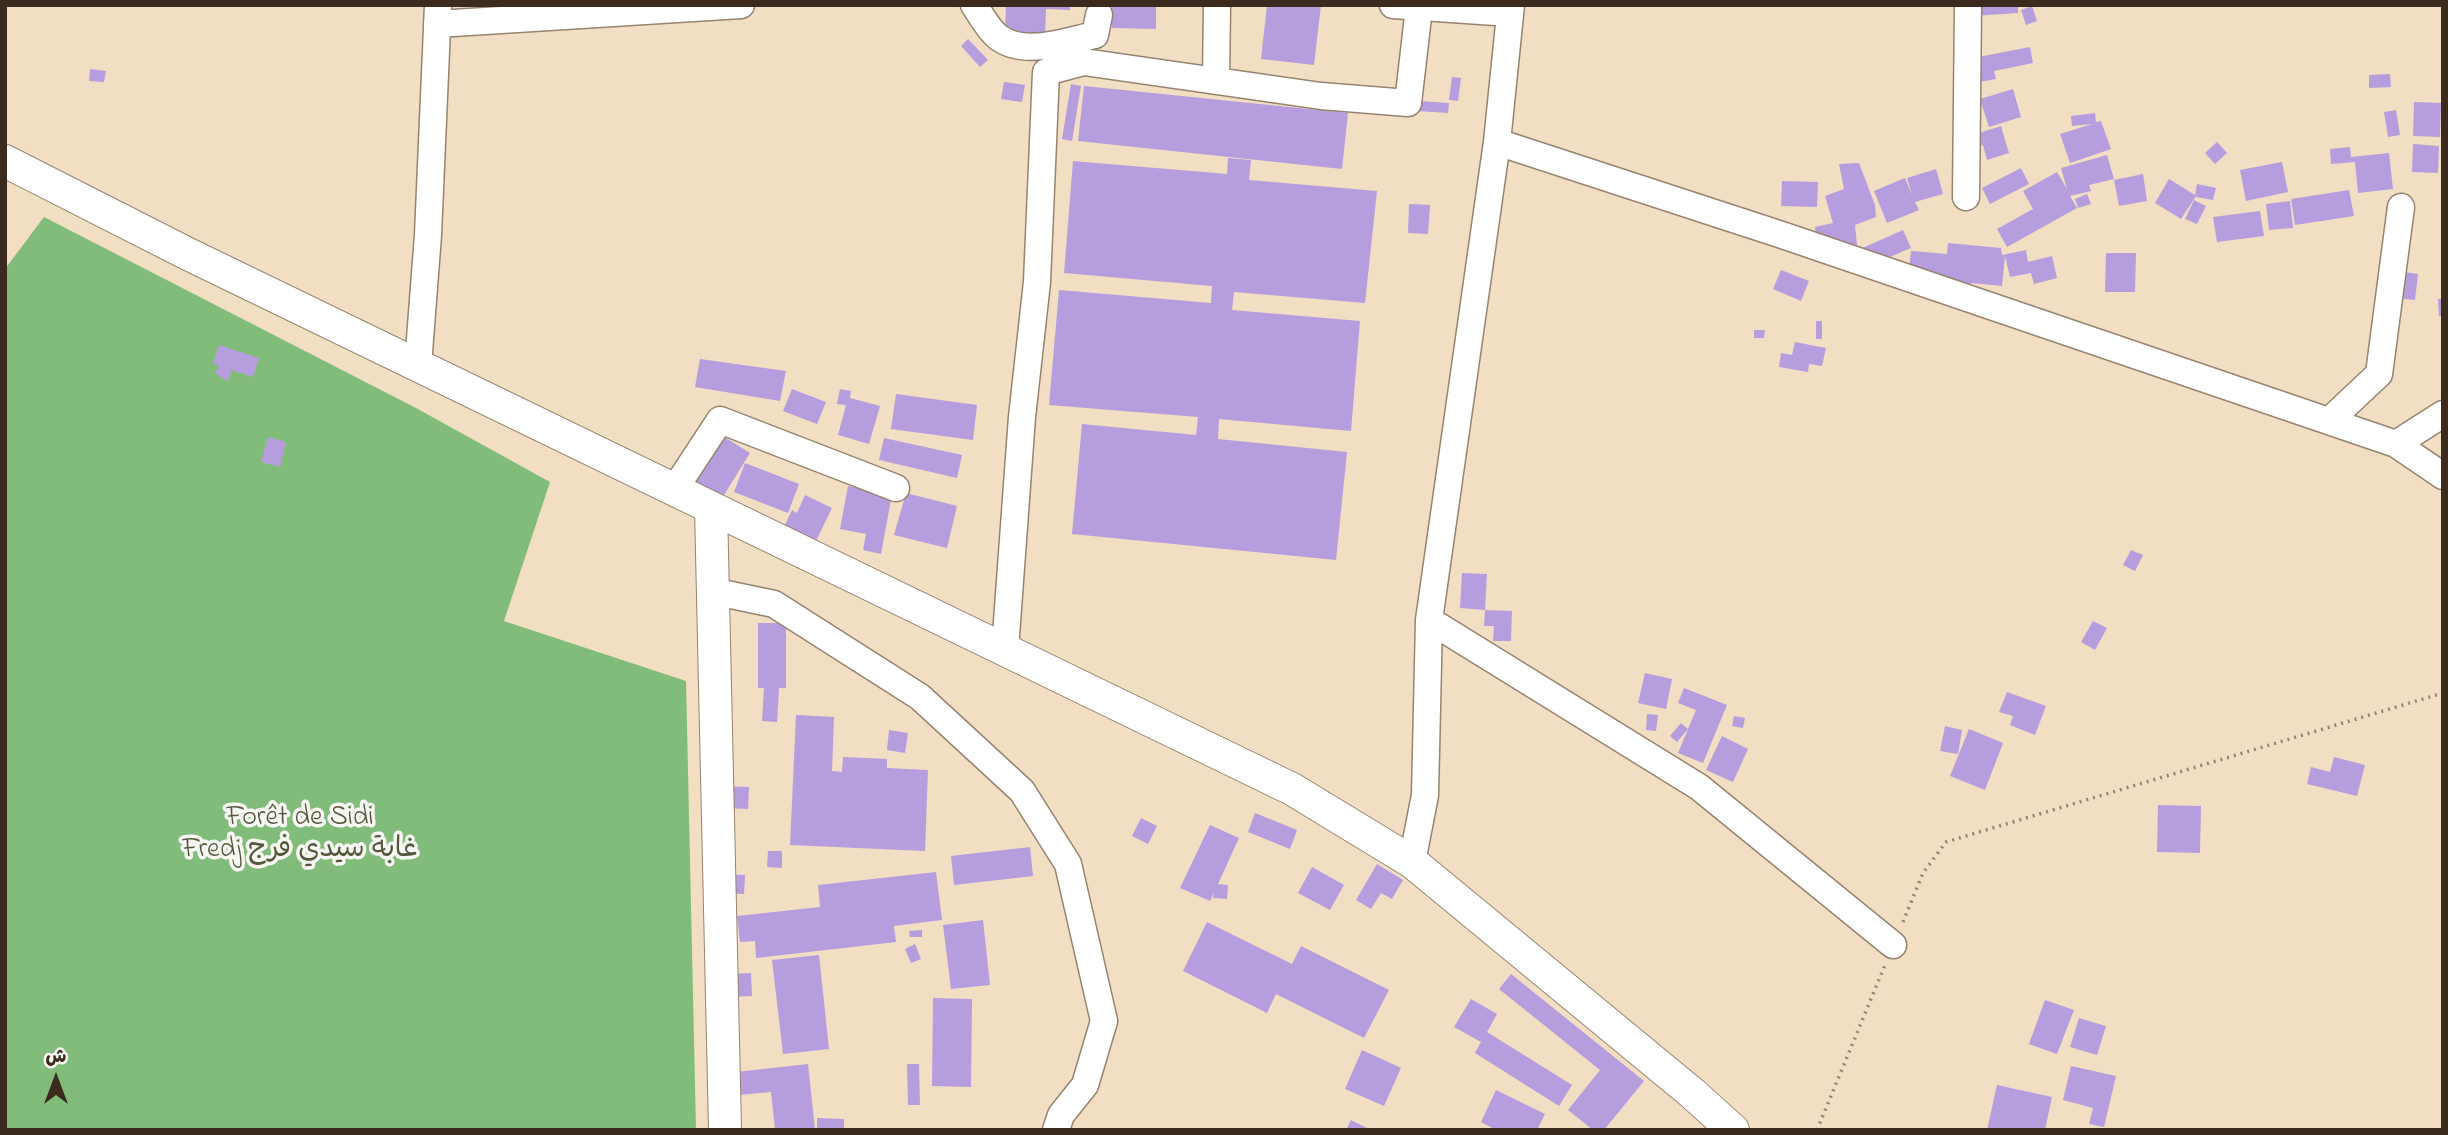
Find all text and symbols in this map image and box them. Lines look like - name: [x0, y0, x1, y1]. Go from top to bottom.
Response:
- park label: Forêt de Sidi Fredj غابة سيدي فرج: [183, 802, 417, 868]
- north arrow: [21, 1044, 91, 1114]
- text: ش: [46, 1044, 66, 1071]

